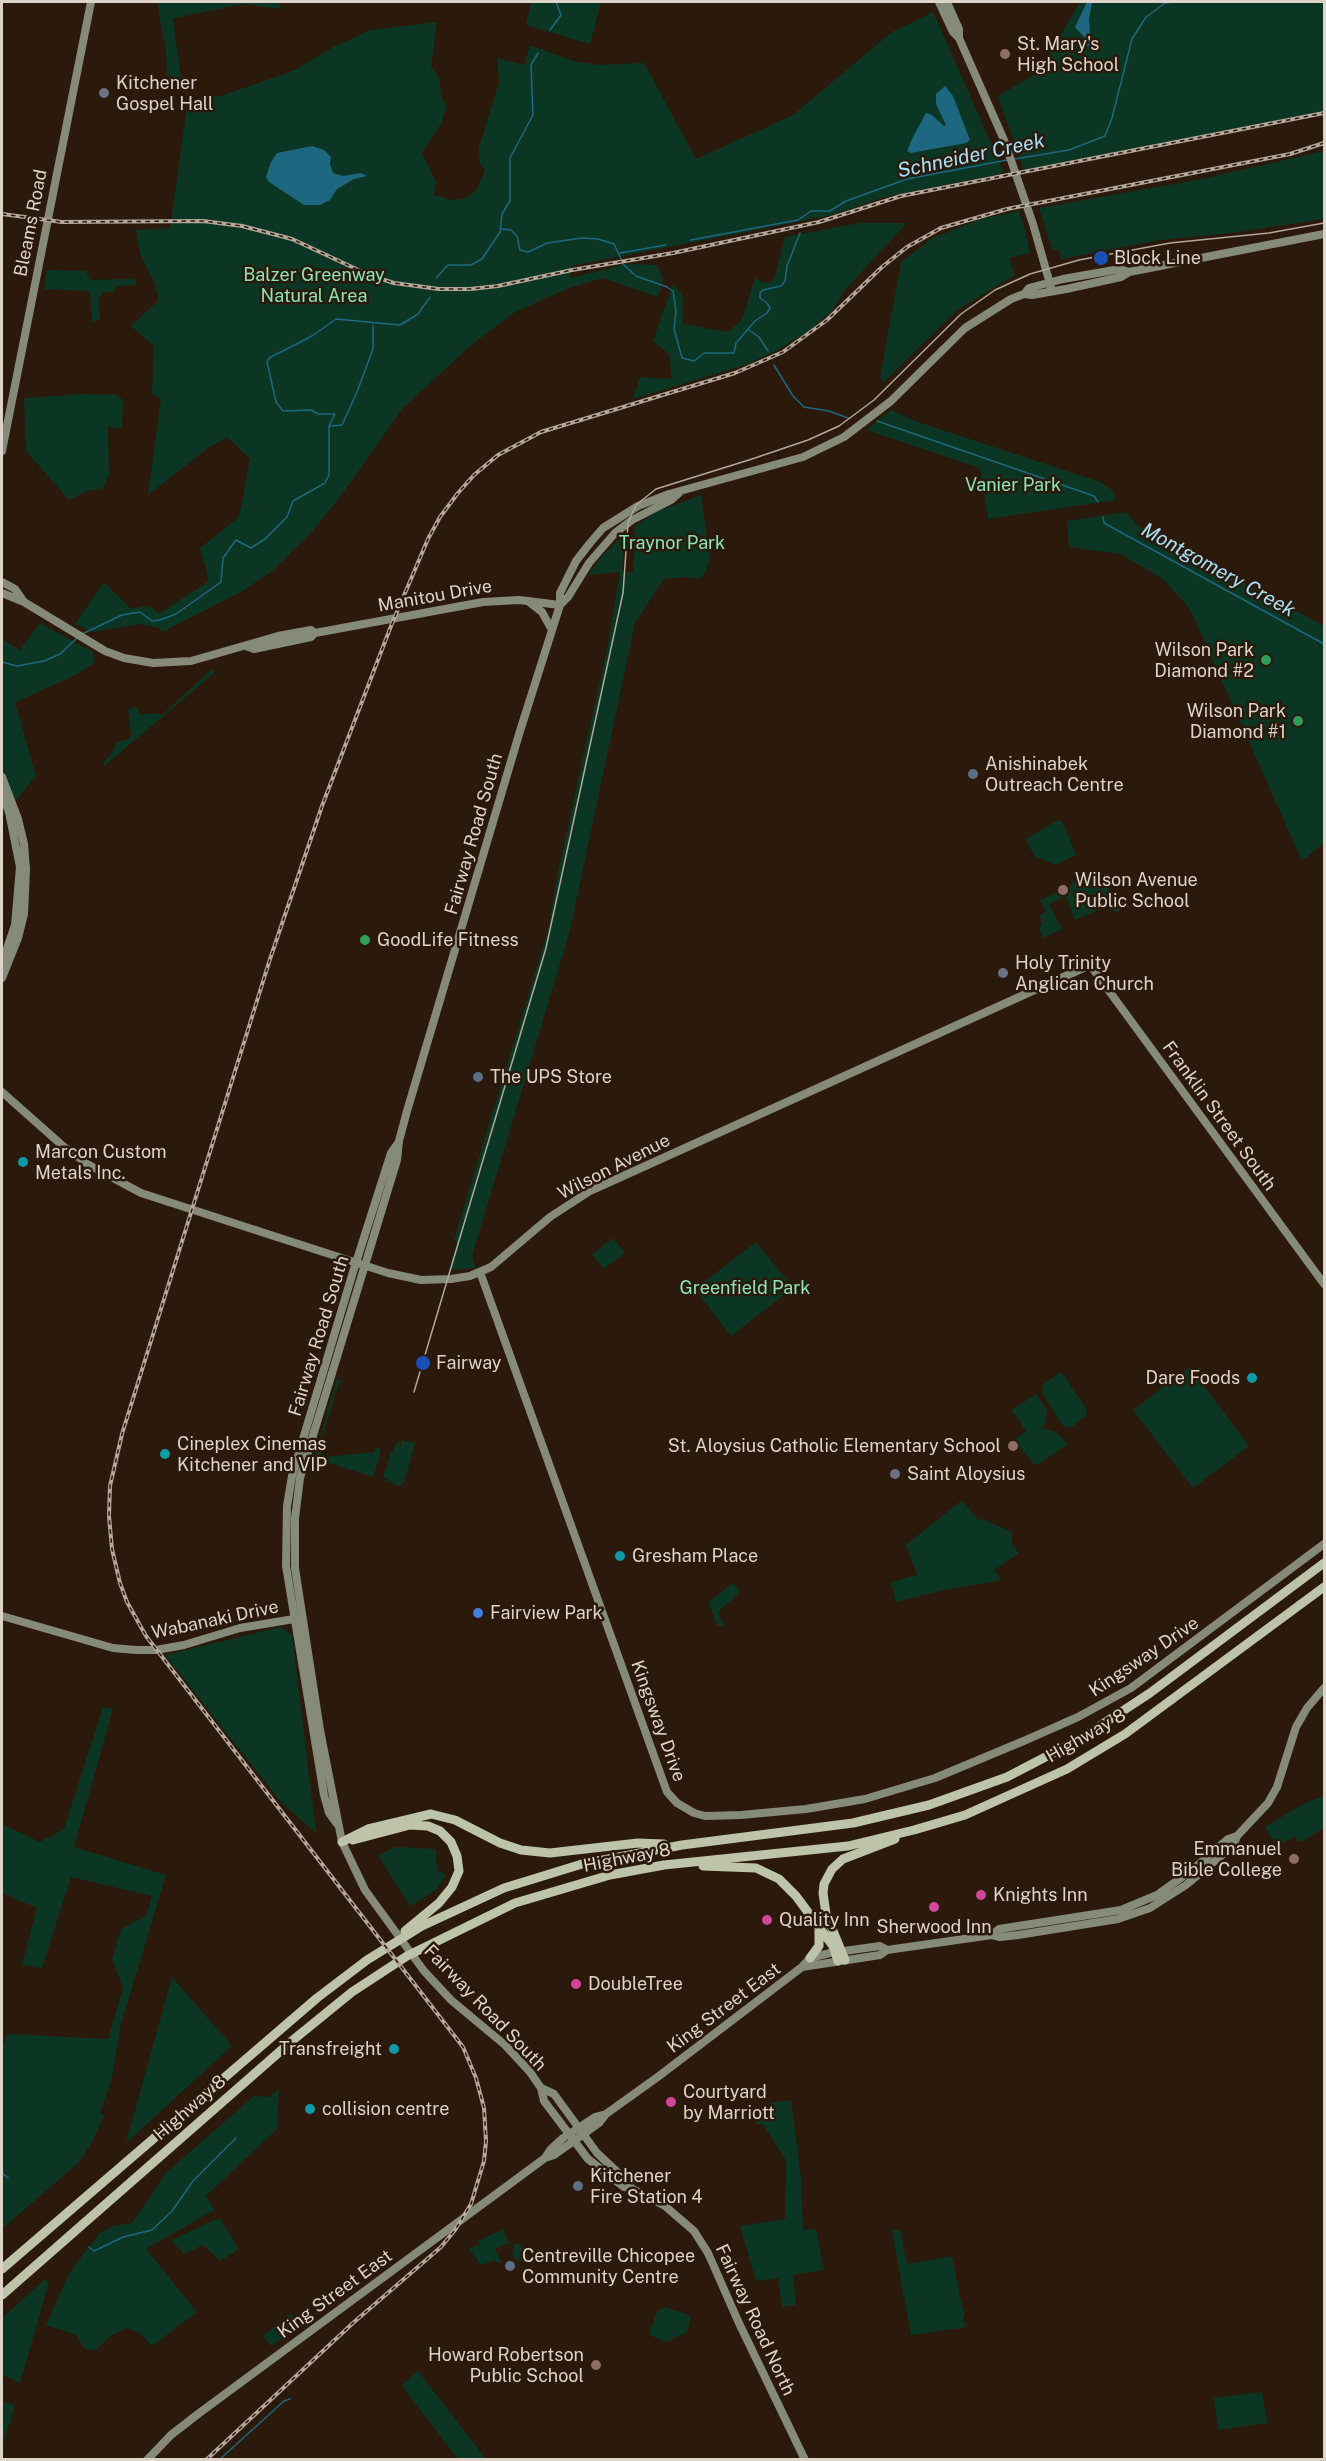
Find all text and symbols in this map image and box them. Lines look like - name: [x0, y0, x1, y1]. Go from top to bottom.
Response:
- place label: St. Mary's High School: [1017, 33, 1119, 76]
- marker: St. Mary's High School: [998, 47, 1012, 61]
- place label: Kitchener Gospel Hall: [116, 72, 213, 115]
- marker: Kitchener Gospel Hall: [97, 86, 111, 100]
- water label: Schneider Creek: [895, 129, 1047, 183]
- street label: Bleams Road: [10, 168, 52, 278]
- place label: Block Line: [1114, 247, 1201, 269]
- marker: Block Line: [1092, 249, 1110, 267]
- park label: Balzer Greenway Natural Area: [243, 264, 385, 306]
- park label: Vanier Park: [965, 474, 1061, 496]
- water label: Montgomery Creek: [1137, 518, 1299, 622]
- park label: Traynor Park: [619, 532, 725, 554]
- street label: Manitou Drive: [376, 575, 494, 617]
- place label: Wilson Park Diamond #2: [1154, 639, 1254, 682]
- marker: Wilson Park Diamond #2: [1259, 653, 1273, 667]
- place label: Wilson Park Diamond #1: [1187, 700, 1286, 742]
- marker: Wilson Park Diamond #1: [1291, 714, 1305, 728]
- street label: Fairway Road South: [441, 751, 507, 917]
- place label: Anishinabek Outreach Centre: [985, 753, 1124, 795]
- marker: Anishinabek Outreach Centre: [966, 767, 980, 781]
- place label: Wilson Avenue Public School: [1075, 869, 1198, 912]
- marker: Wilson Avenue Public School: [1056, 883, 1070, 897]
- place label: GoodLife Fitness: [377, 929, 519, 951]
- marker: GoodLife Fitness: [358, 933, 372, 947]
- place label: Holy Trinity Anglican Church: [1015, 952, 1154, 994]
- marker: Holy Trinity Anglican Church: [996, 966, 1010, 980]
- street label: Franklin Street South: [1157, 1037, 1281, 1195]
- place label: The UPS Store: [490, 1066, 612, 1088]
- marker: The UPS Store: [471, 1070, 485, 1084]
- street label: Wilson Avenue: [554, 1130, 674, 1204]
- place label: Marcon Custom Metals Inc.: [35, 1141, 167, 1184]
- marker: Marcon Custom Metals Inc.: [16, 1155, 30, 1169]
- street label: Fairway Road South: [284, 1253, 354, 1419]
- park label: Greenfield Park: [680, 1277, 810, 1299]
- place label: Fairway: [436, 1352, 501, 1374]
- marker: Fairway: [414, 1354, 432, 1372]
- place label: Dare Foods: [1145, 1367, 1240, 1389]
- marker: Dare Foods: [1245, 1371, 1259, 1385]
- place label: Cineplex Cinemas Kitchener and VIP: [177, 1433, 327, 1476]
- place label: St. Aloysius Catholic Elementary School: [668, 1435, 1001, 1457]
- marker: St. Aloysius Catholic Elementary School: [1006, 1439, 1020, 1453]
- marker: Cineplex Cinemas Kitchener and VIP: [158, 1447, 172, 1461]
- place label: Saint Aloysius: [907, 1463, 1025, 1485]
- marker: Saint Aloysius: [888, 1467, 902, 1481]
- place label: Gresham Place: [632, 1545, 758, 1567]
- marker: Gresham Place: [613, 1549, 627, 1563]
- street label: Wabanaki Drive: [150, 1596, 280, 1644]
- place label: Fairview Park: [490, 1602, 603, 1624]
- marker: Fairview Park: [471, 1606, 485, 1620]
- street label: Kingsway Drive: [1085, 1612, 1203, 1702]
- street label: Kingsway Drive: [626, 1657, 690, 1785]
- street label: Highway 8: [1042, 1704, 1130, 1768]
- place label: Emmanuel Bible College: [1171, 1838, 1282, 1880]
- street label: Highway 8: [581, 1839, 673, 1877]
- marker: Emmanuel Bible College: [1287, 1852, 1301, 1866]
- place label: Knights Inn: [993, 1884, 1088, 1906]
- marker: Knights Inn: [974, 1888, 988, 1902]
- marker: Sherwood Inn: [927, 1900, 941, 1914]
- place label: Quality Inn: [779, 1909, 870, 1931]
- marker: Quality Inn: [760, 1913, 774, 1927]
- place label: Sherwood Inn: [876, 1916, 992, 1938]
- street label: Fairway Road South: [419, 1940, 551, 2076]
- street label: King Street East: [663, 1958, 785, 2058]
- place label: DoubleTree: [588, 1973, 683, 1995]
- marker: DoubleTree: [569, 1977, 583, 1991]
- place label: Transfreight: [279, 2038, 382, 2060]
- marker: Transfreight: [387, 2042, 401, 2056]
- street label: Highway 8: [149, 2071, 231, 2145]
- place label: Courtyard by Marriott: [683, 2081, 775, 2124]
- marker: Courtyard by Marriott: [664, 2095, 678, 2109]
- place label: collision centre: [322, 2098, 449, 2120]
- marker: collision centre: [303, 2102, 317, 2116]
- place label: Kitchener Fire Station 4: [590, 2165, 703, 2208]
- marker: Kitchener Fire Station 4: [571, 2179, 585, 2193]
- street label: Fairway Road North: [710, 2241, 800, 2399]
- street label: King Street East: [273, 2245, 397, 2343]
- place label: Centreville Chicopee Community Centre: [522, 2245, 695, 2288]
- marker: Centreville Chicopee Community Centre: [503, 2259, 517, 2273]
- place label: Howard Robertson Public School: [428, 2344, 584, 2386]
- marker: Howard Robertson Public School: [589, 2358, 603, 2372]

